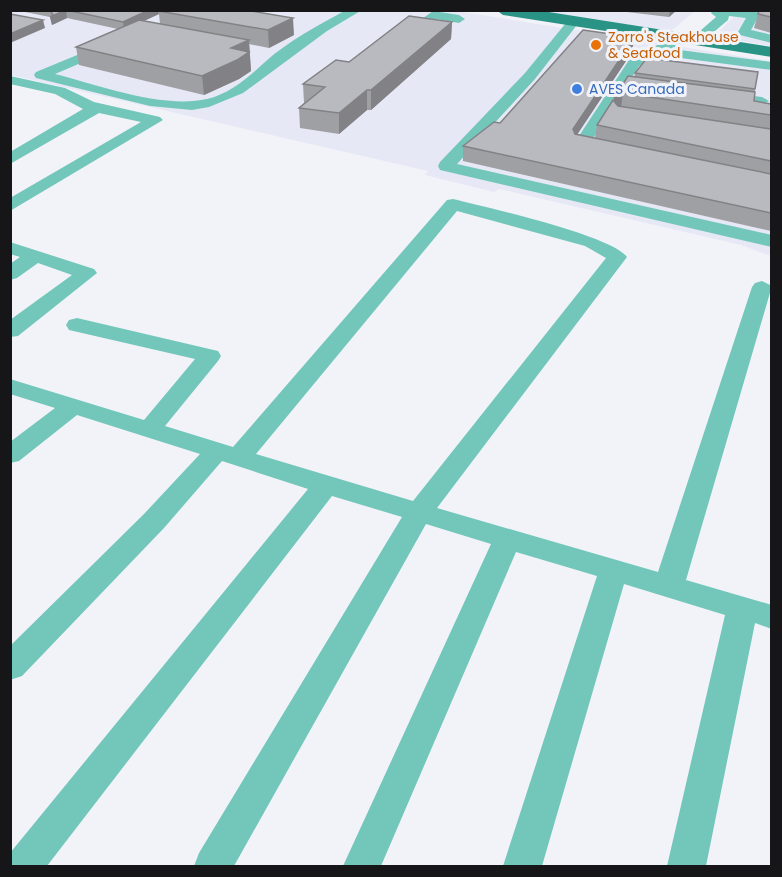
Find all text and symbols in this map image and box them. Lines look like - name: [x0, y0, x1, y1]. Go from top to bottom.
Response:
- place label: Zorro's Steakhouse & Seafood: [608, 27, 739, 63]
- marker: Zorro's Steakhouse & Seafood: [589, 38, 603, 52]
- place label: AVES Canada: [589, 79, 685, 99]
- marker: AVES Canada: [570, 82, 584, 96]

